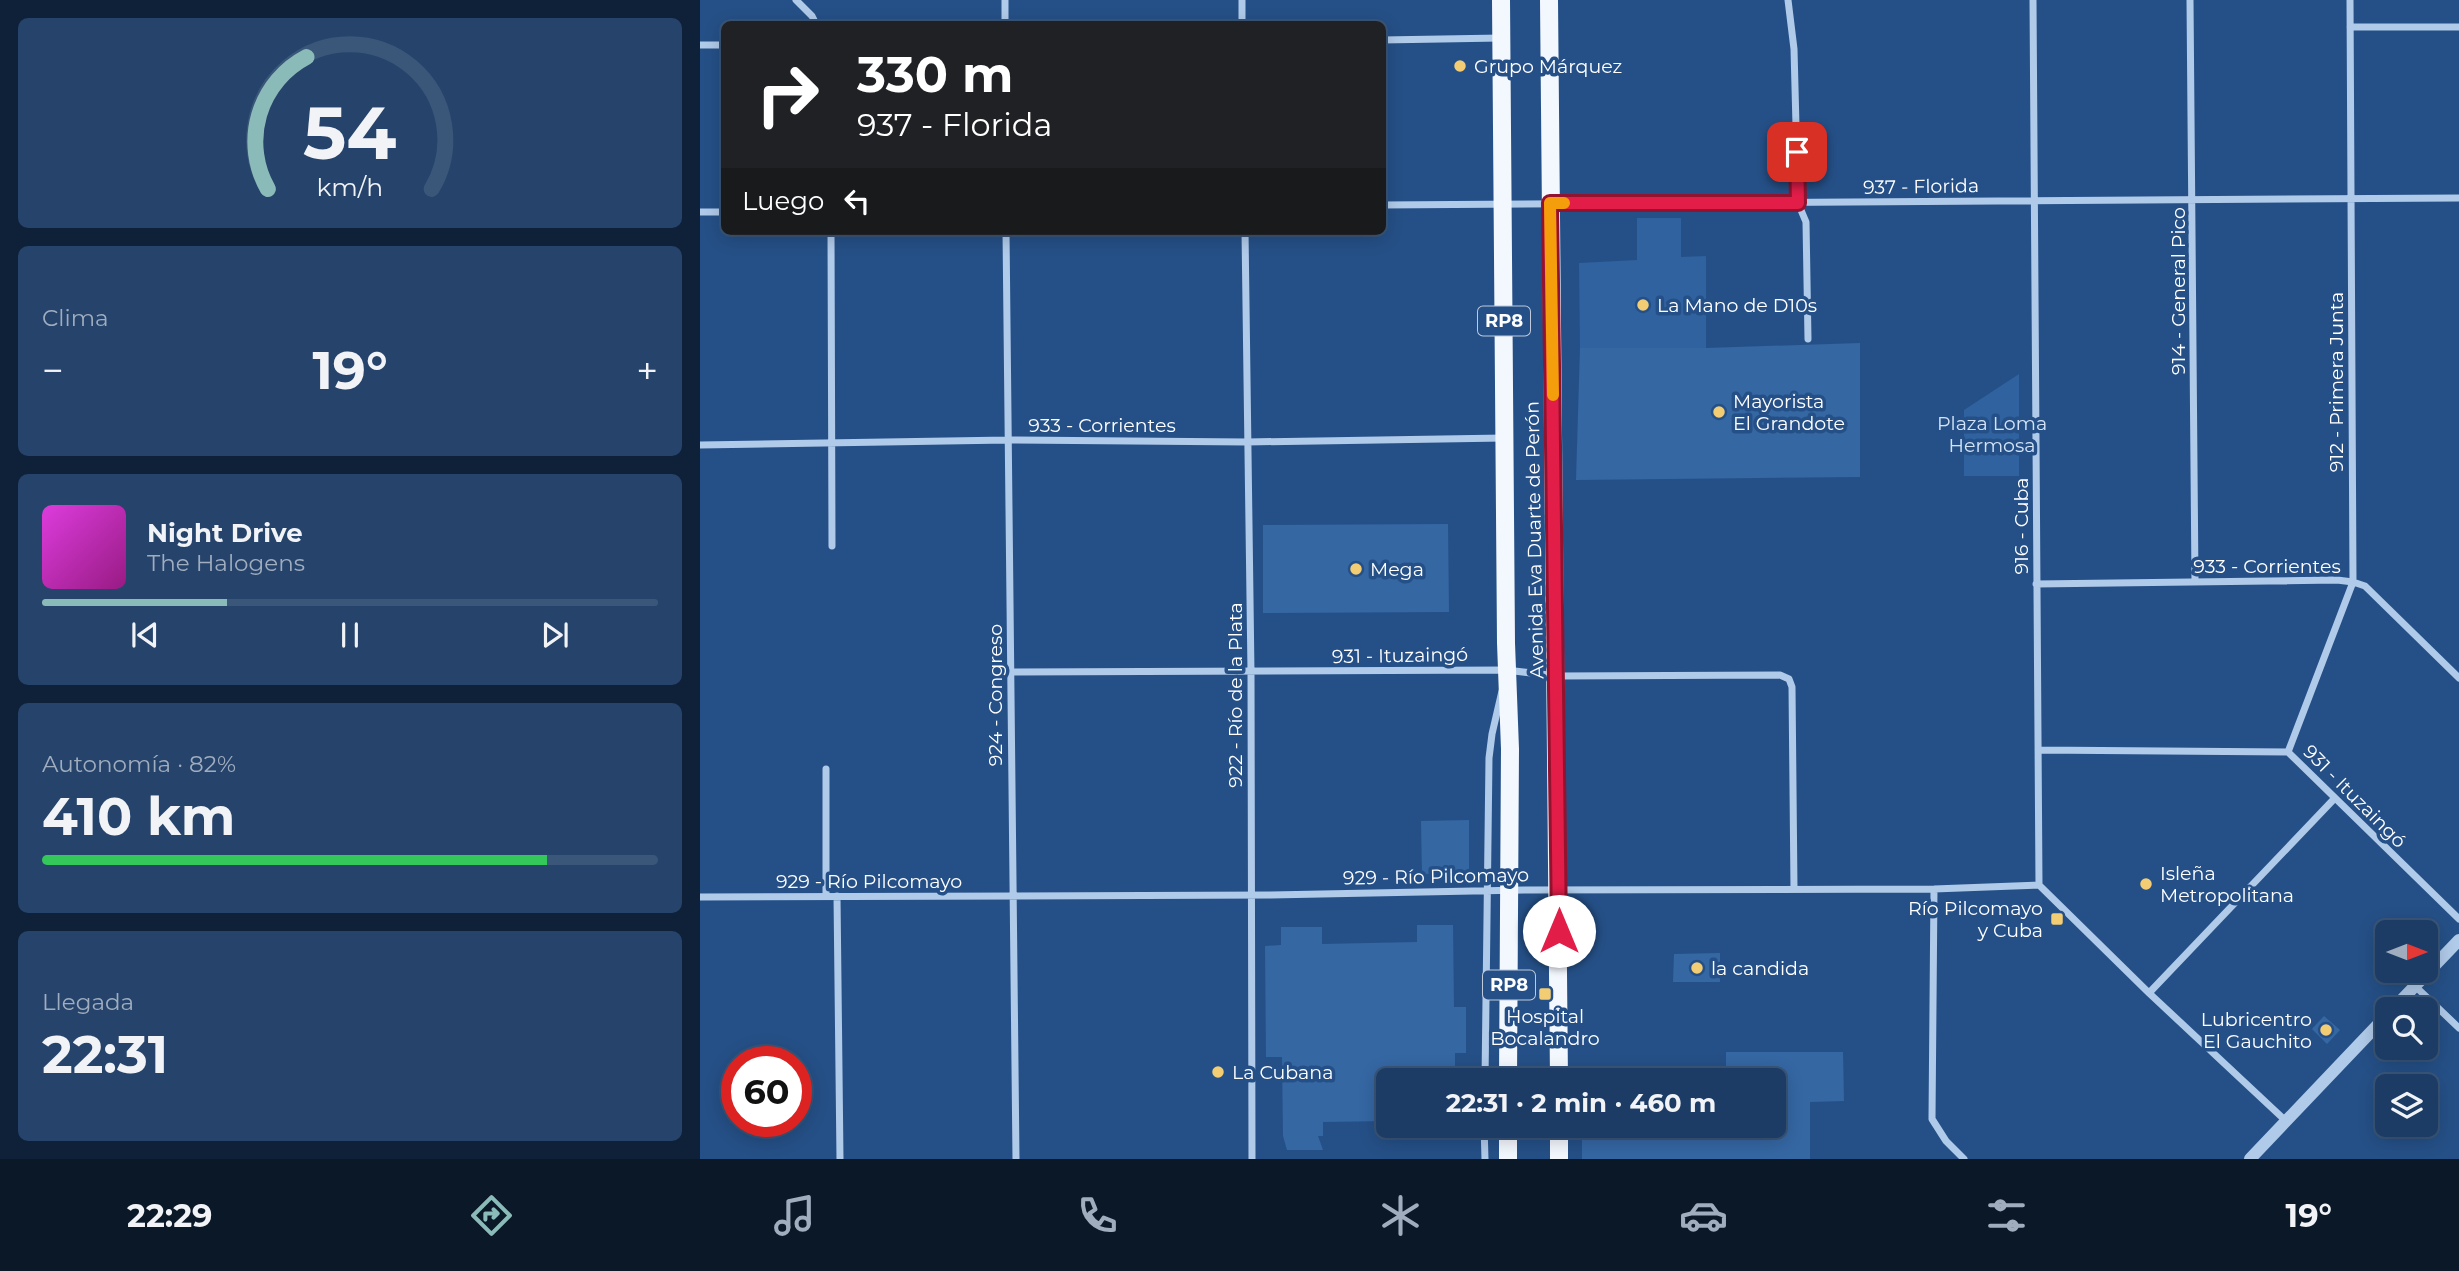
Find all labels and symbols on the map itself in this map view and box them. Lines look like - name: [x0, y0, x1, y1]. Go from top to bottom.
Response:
- place label: Grupo Márquez: [1474, 55, 1622, 78]
- marker: Grupo Márquez: [1452, 58, 1468, 74]
- pin: [1767, 122, 1827, 182]
- street label: 937 - Florida: [1863, 174, 1979, 199]
- street label: 914 - General Pico: [2167, 207, 2190, 375]
- street label: 912 - Primera Junta: [2325, 292, 2348, 472]
- place label: La Mano de D10s: [1657, 294, 1817, 317]
- marker: La Mano de D10s: [1635, 297, 1651, 313]
- road number: RP8: [1478, 306, 1530, 335]
- place label: Mayorista El Grandote: [1733, 390, 1845, 435]
- street label: Avenida Eva Duarte de Perón: [1521, 401, 1548, 679]
- marker: Mayorista El Grandote: [1711, 404, 1727, 420]
- park label: Plaza Loma Hermosa: [1937, 412, 2047, 457]
- street label: 933 - Corrientes: [1028, 414, 1176, 437]
- street label: 916 - Cuba: [2010, 477, 2033, 575]
- street label: 933 - Corrientes: [2193, 555, 2341, 578]
- place label: Mega: [1370, 558, 1424, 581]
- marker: Mega: [1348, 561, 1364, 577]
- street label: 922 - Río de la Plata: [1224, 602, 1247, 788]
- street label: 924 - Congreso: [984, 624, 1007, 766]
- street label: 931 - Ituzaingó: [1332, 643, 1468, 668]
- street label: 931 - Ituzaingó: [2298, 740, 2411, 853]
- place label: Isleña Metropolitana: [2160, 862, 2294, 907]
- street label: 929 - Río Pilcomayo: [1343, 863, 1529, 890]
- street label: 929 - Río Pilcomayo: [776, 870, 962, 893]
- marker: Isleña Metropolitana: [2138, 876, 2154, 892]
- position arrow: [1522, 894, 1596, 968]
- place label: Río Pilcomayo y Cuba: [1908, 897, 2043, 942]
- marker: Río Pilcomayo y Cuba: [2049, 911, 2065, 927]
- north arrow: [2375, 920, 2438, 984]
- place label: la candida: [1711, 957, 1809, 980]
- marker: la candida: [1689, 960, 1705, 976]
- road number: RP8: [1483, 970, 1535, 1000]
- marker: Hospital Bocalandro: [1537, 986, 1553, 1002]
- place label: Hospital Bocalandro: [1490, 1005, 1600, 1050]
- place label: Lubricentro El Gauchito: [2201, 1008, 2312, 1053]
- marker: Lubricentro El Gauchito: [2318, 1022, 2334, 1038]
- speed limit sign: 60: [721, 1046, 812, 1137]
- place label: La Cubana: [1232, 1061, 1333, 1084]
- marker: La Cubana: [1210, 1064, 1226, 1080]

